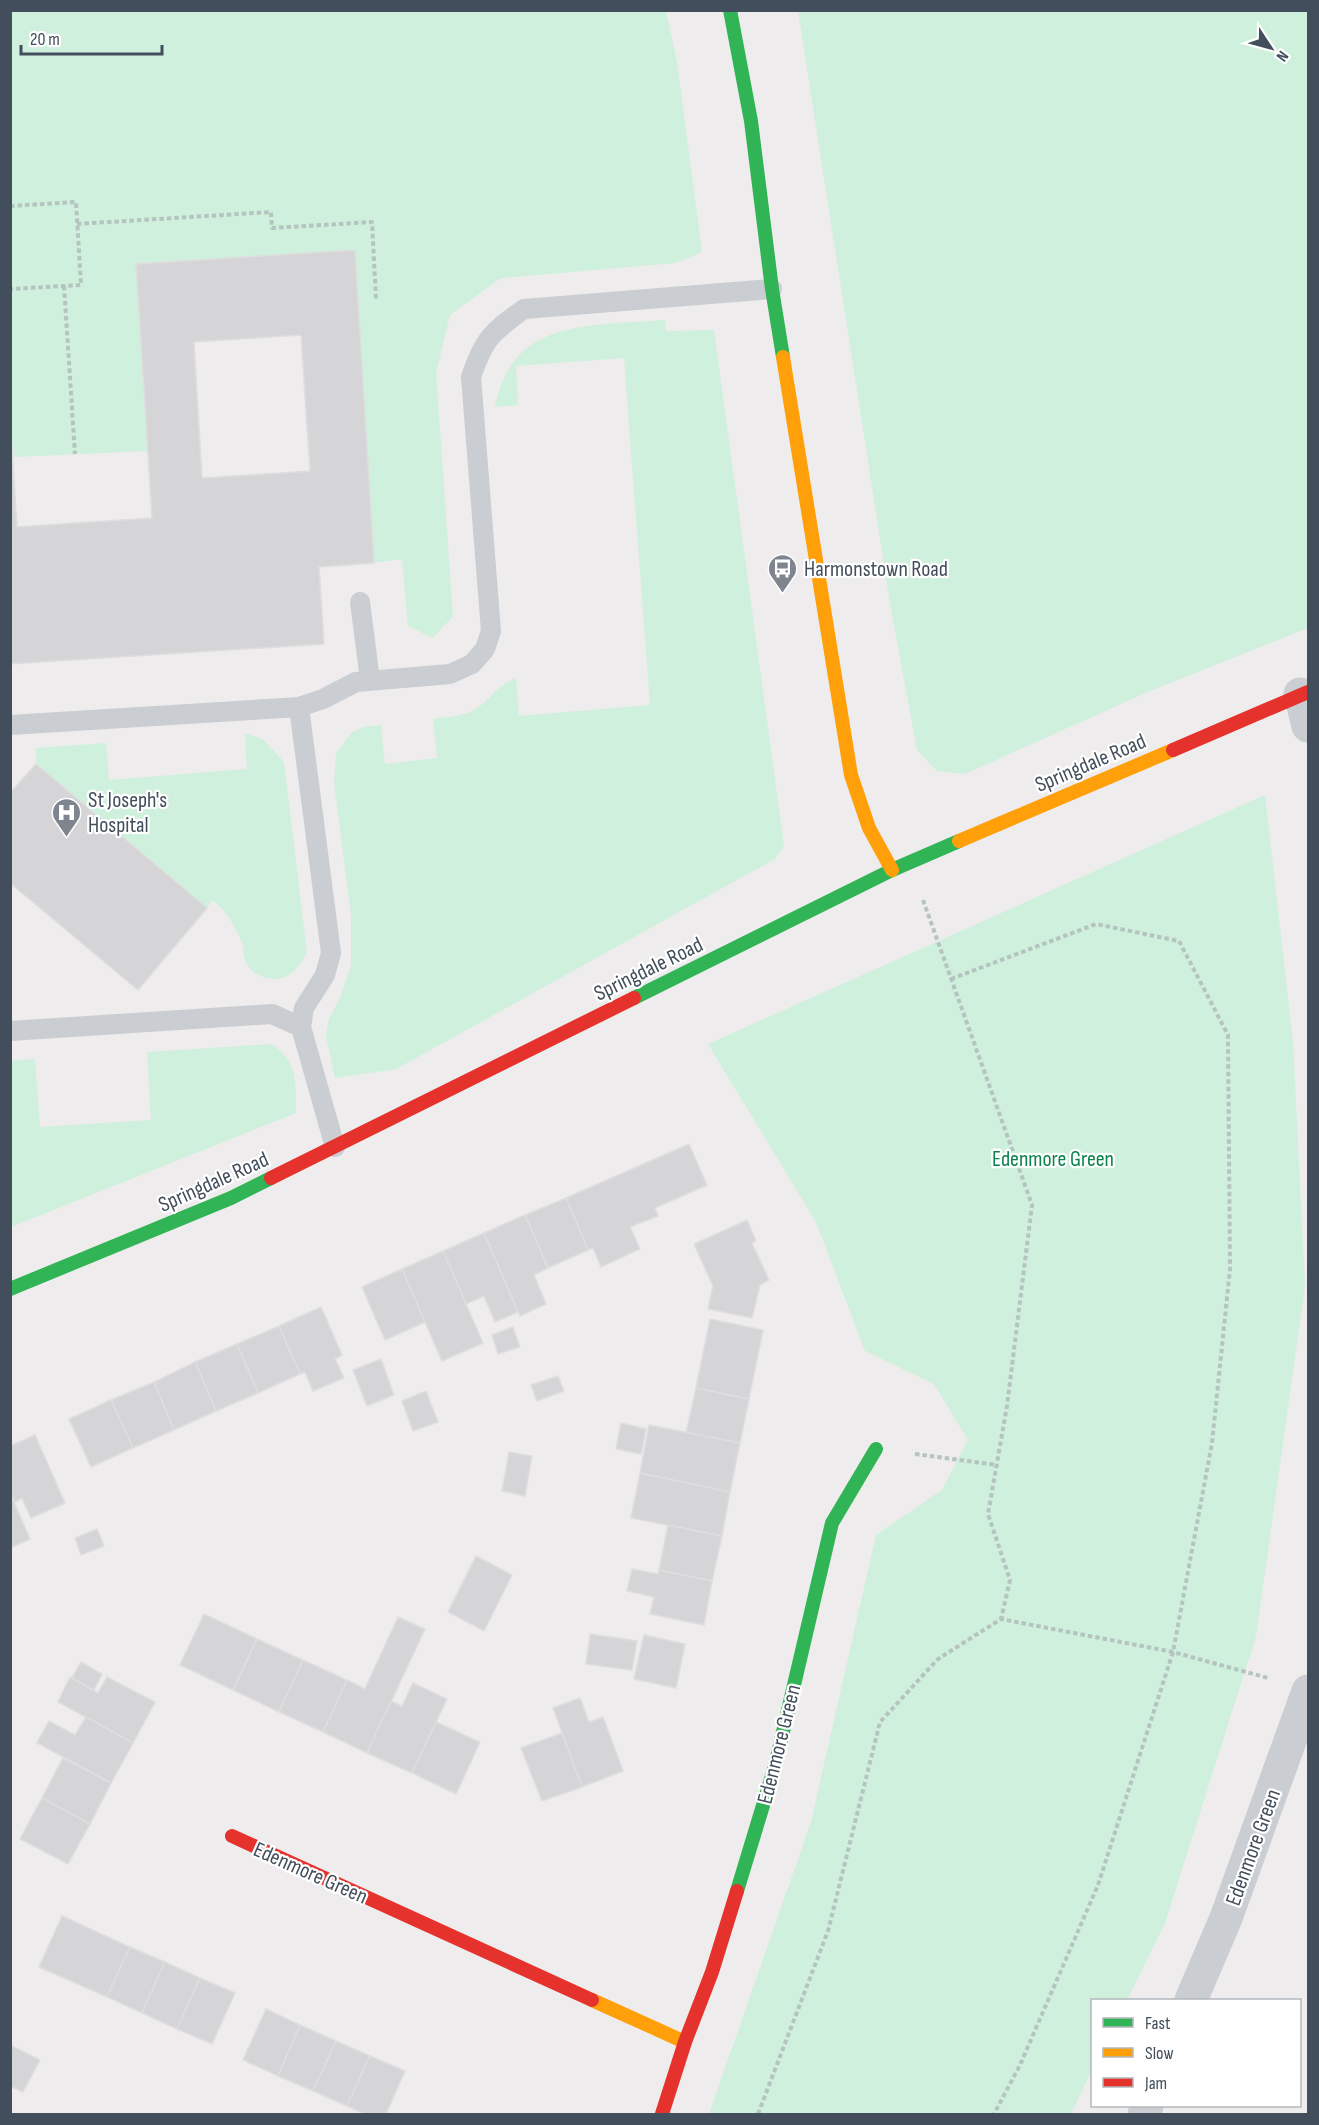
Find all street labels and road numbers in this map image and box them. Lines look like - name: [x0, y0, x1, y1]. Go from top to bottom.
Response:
- street label: Springdale Road: [1031, 728, 1150, 799]
- street label: Springdale Road: [590, 931, 708, 1007]
- street label: Springdale Road: [154, 1146, 273, 1219]
- street label: Edenmore Green: [752, 1682, 807, 1807]
- street label: Edenmore Green: [1220, 1786, 1287, 1909]
- street label: Edenmore Green: [249, 1836, 372, 1911]

